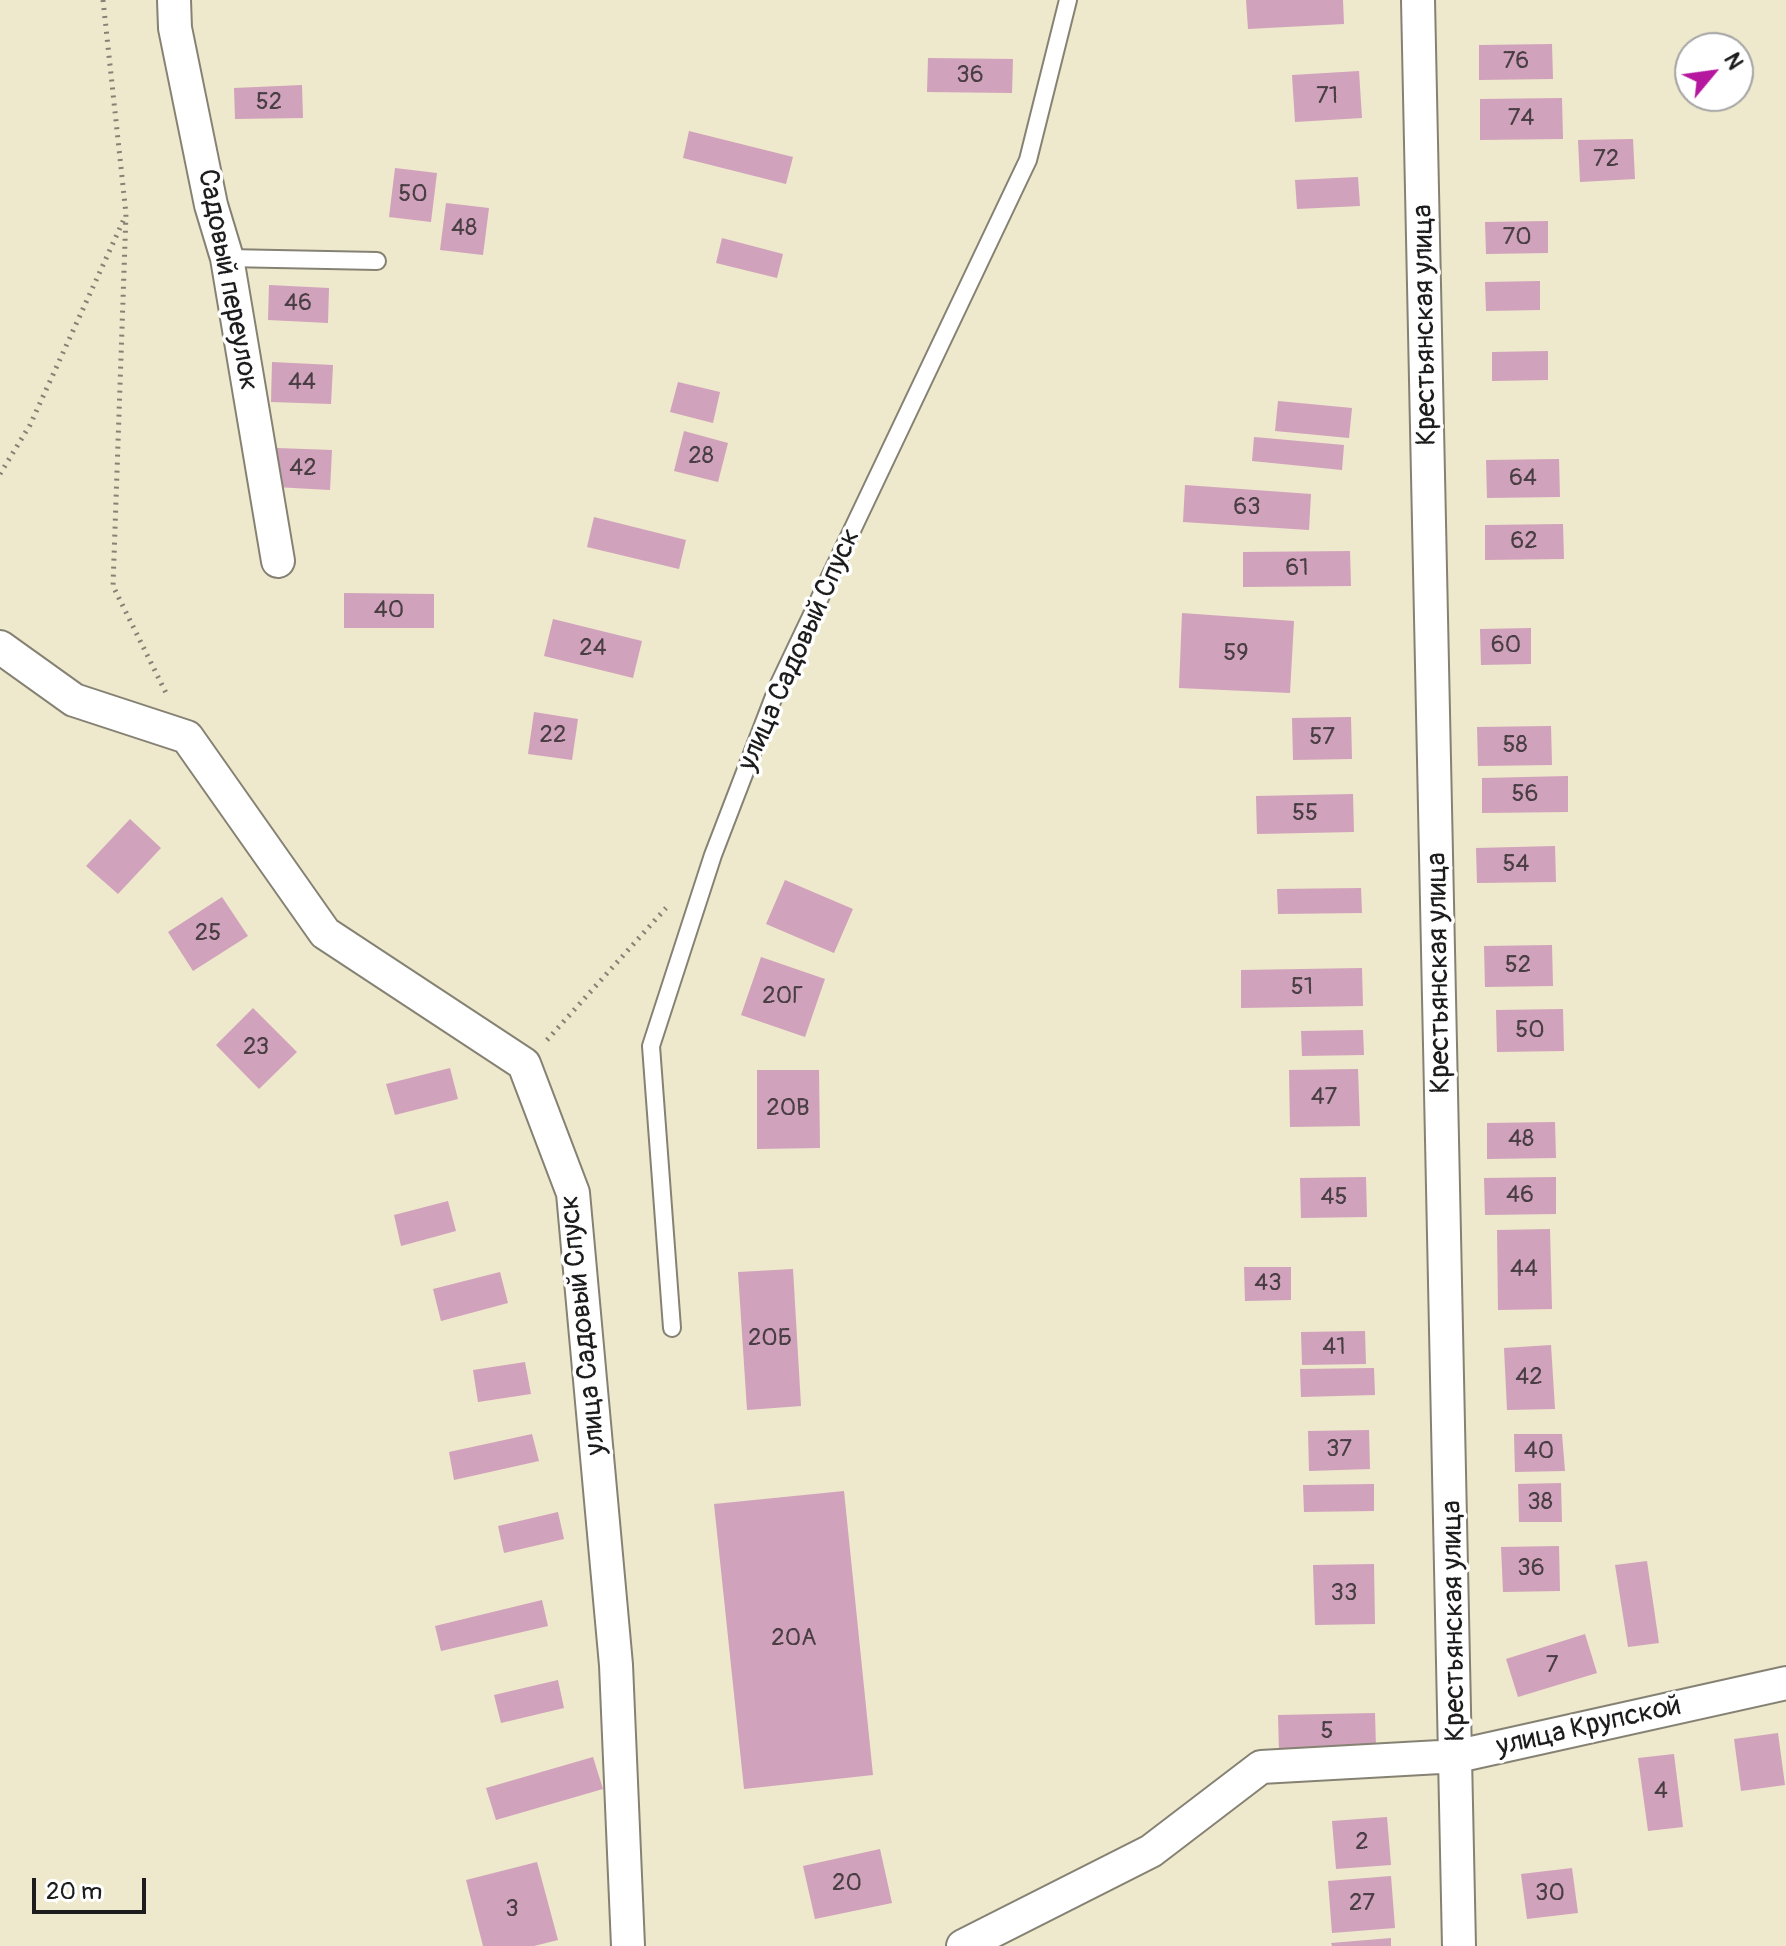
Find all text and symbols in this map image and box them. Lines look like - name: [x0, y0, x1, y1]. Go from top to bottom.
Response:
- north arrow: [1674, 32, 1754, 112]
- house number: 76: [1503, 48, 1529, 76]
- text: N: [1717, 48, 1749, 75]
- house number: 36: [956, 62, 984, 90]
- house number: 71: [1316, 83, 1338, 111]
- house number: 52: [256, 89, 282, 117]
- house number: 74: [1508, 105, 1534, 133]
- house number: 72: [1593, 146, 1619, 174]
- street label: Садовый переулок: [189, 167, 265, 393]
- house number: 50: [398, 181, 428, 209]
- street label: Крестьянская улица: [1407, 204, 1445, 446]
- house number: 48: [451, 215, 477, 243]
- house number: 70: [1502, 224, 1532, 252]
- house number: 46: [284, 290, 312, 318]
- house number: 44: [288, 369, 316, 397]
- house number: 28: [688, 443, 714, 471]
- house number: 42: [289, 455, 317, 483]
- house number: 64: [1509, 465, 1537, 493]
- house number: 63: [1233, 494, 1261, 522]
- street label: улица Садовый Спуск: [731, 524, 869, 776]
- house number: 62: [1510, 528, 1538, 556]
- house number: 61: [1285, 555, 1309, 583]
- house number: 40: [374, 597, 404, 625]
- house number: 60: [1491, 632, 1521, 660]
- house number: 24: [579, 635, 607, 663]
- house number: 59: [1223, 640, 1249, 668]
- house number: 22: [540, 722, 566, 750]
- house number: 57: [1309, 724, 1335, 752]
- house number: 58: [1502, 732, 1528, 760]
- house number: 56: [1512, 781, 1538, 809]
- house number: 55: [1292, 800, 1318, 828]
- house number: 54: [1503, 851, 1529, 879]
- street label: Крестьянская улица: [1421, 852, 1459, 1094]
- house number: 25: [195, 920, 221, 948]
- house number: 52: [1505, 952, 1531, 980]
- house number: 51: [1291, 974, 1313, 1002]
- house number: 20Г: [762, 983, 804, 1011]
- house number: 50: [1515, 1017, 1545, 1045]
- house number: 23: [243, 1034, 269, 1062]
- house number: 47: [1311, 1084, 1337, 1112]
- house number: 20В: [766, 1095, 810, 1123]
- house number: 48: [1508, 1126, 1534, 1154]
- house number: 46: [1506, 1182, 1534, 1210]
- house number: 45: [1321, 1184, 1347, 1212]
- street label: улица Садовый Спуск: [554, 1193, 614, 1457]
- house number: 44: [1510, 1256, 1538, 1284]
- house number: 43: [1254, 1270, 1282, 1298]
- house number: 20Б: [748, 1325, 792, 1353]
- house number: 41: [1322, 1334, 1346, 1362]
- house number: 42: [1515, 1364, 1543, 1392]
- house number: 37: [1326, 1436, 1352, 1464]
- house number: 40: [1524, 1438, 1554, 1466]
- house number: 38: [1527, 1489, 1553, 1517]
- street label: Крестьянская улица: [1436, 1500, 1474, 1742]
- house number: 36: [1517, 1555, 1545, 1583]
- house number: 33: [1331, 1580, 1357, 1608]
- house number: 20А: [771, 1625, 817, 1653]
- house number: 7: [1546, 1652, 1558, 1680]
- street label: улица Крупской: [1493, 1689, 1685, 1765]
- house number: 5: [1320, 1718, 1334, 1746]
- house number: 4: [1654, 1778, 1668, 1806]
- house number: 2: [1355, 1829, 1369, 1857]
- scale bar: [36, 1862, 150, 1912]
- house number: 20: [832, 1870, 862, 1898]
- text: 20 m: [46, 1877, 102, 1906]
- house number: 30: [1535, 1880, 1565, 1908]
- house number: 27: [1349, 1890, 1375, 1918]
- house number: 3: [505, 1896, 519, 1924]

